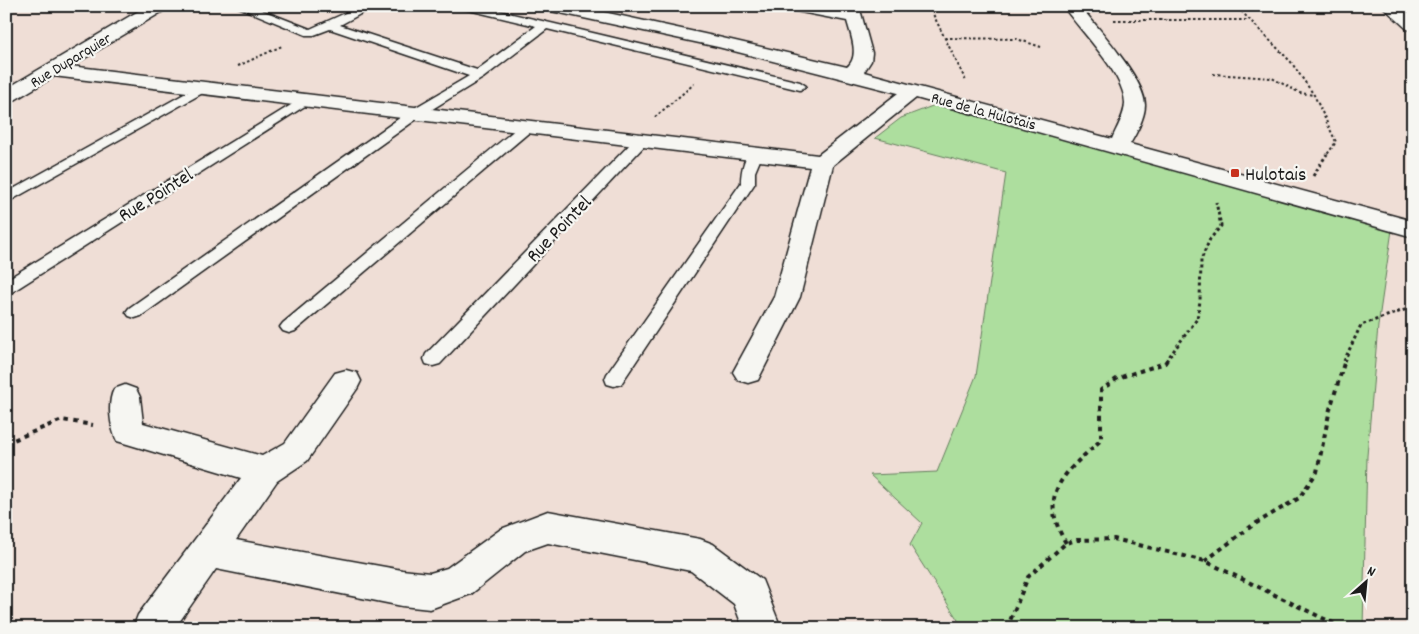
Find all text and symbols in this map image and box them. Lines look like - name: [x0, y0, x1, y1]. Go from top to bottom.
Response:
- street label: Rue Duparquier: [26, 28, 116, 95]
- street label: Rue de la Hulotais: [928, 87, 1039, 138]
- street label: Rue Pointel: [114, 162, 200, 231]
- place label: Hulotais: [1245, 162, 1306, 190]
- marker: Hulotais: [1229, 167, 1241, 179]
- street label: Rue Pointel: [521, 190, 599, 270]
- north arrow: [1342, 556, 1392, 606]
- text: N: [1363, 562, 1379, 583]

